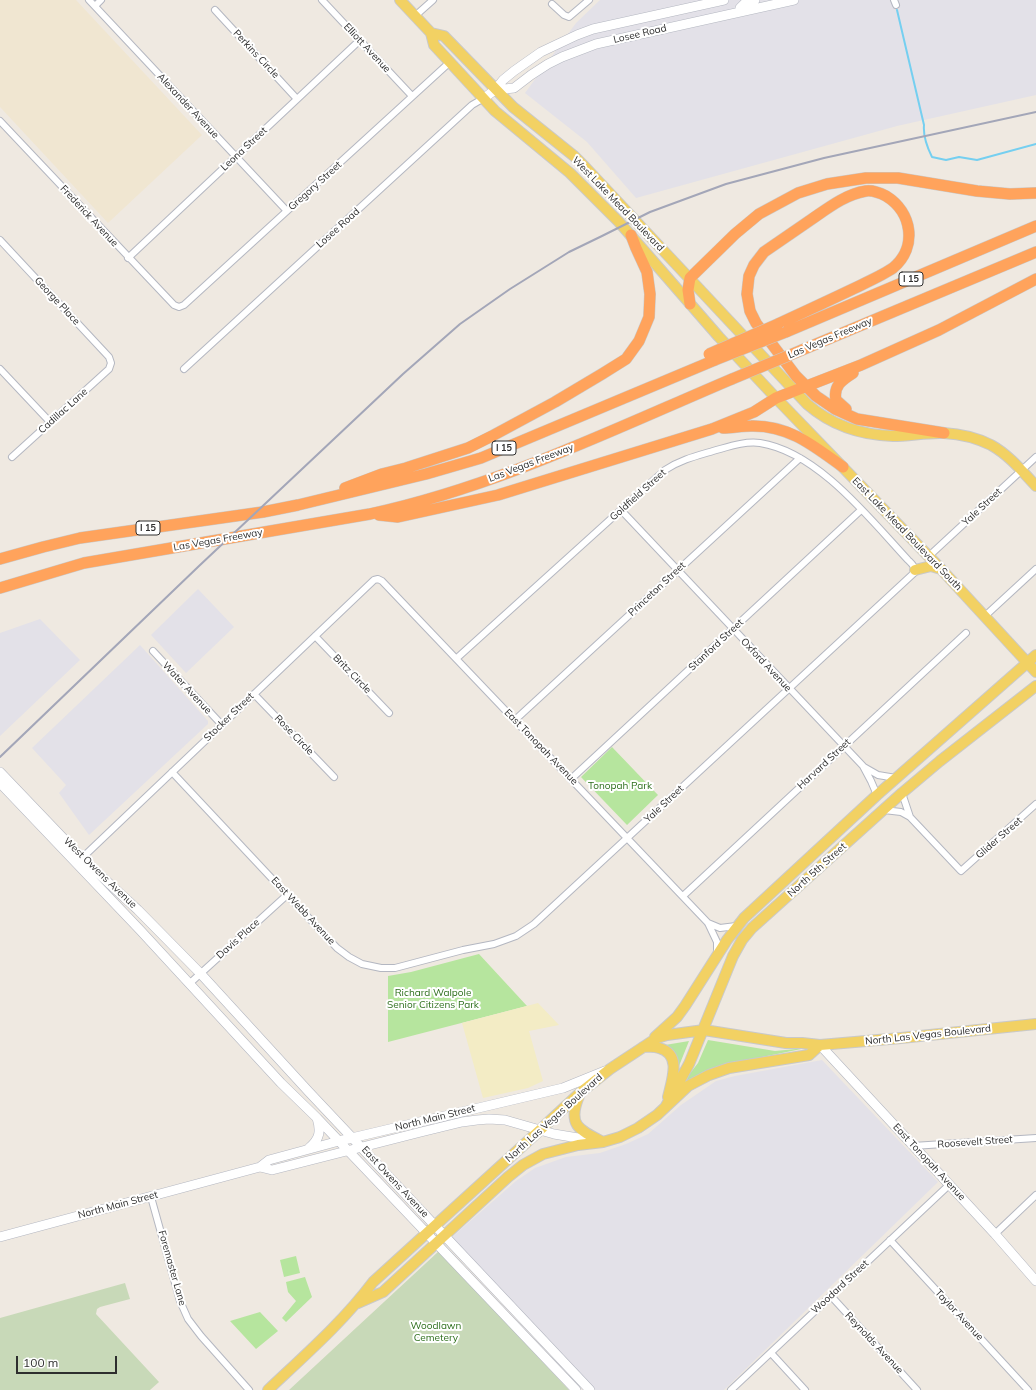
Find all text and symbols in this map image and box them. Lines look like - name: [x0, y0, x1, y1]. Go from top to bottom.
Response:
- street label: Elliott Avenue: [341, 21, 393, 75]
- street label: Losee Road: [612, 22, 668, 46]
- street label: Perkins Circle: [231, 27, 281, 81]
- street label: Alexander Avenue: [155, 71, 221, 141]
- street label: Leona Street: [218, 125, 270, 173]
- street label: West Lake Mead Boulevard: [570, 154, 666, 254]
- street label: Gregory Street: [286, 159, 344, 213]
- street label: Frederick Avenue: [57, 183, 121, 249]
- street label: Losee Road: [314, 205, 362, 251]
- road number: I 15: [899, 272, 923, 286]
- street label: George Place: [32, 274, 82, 328]
- street label: Las Vegas Freeway: [786, 315, 874, 361]
- street label: Cadillac Lane: [36, 386, 90, 436]
- street label: Las Vegas Freeway: [487, 441, 575, 485]
- road number: I 15: [492, 441, 516, 455]
- street label: Goldfield Street: [608, 467, 668, 523]
- street label: East Lake Mead Boulevard South: [850, 475, 964, 593]
- street label: Yale Street: [960, 486, 1004, 528]
- road number: I 15: [136, 521, 160, 535]
- street label: Las Vegas Freeway: [173, 526, 263, 554]
- street label: Princeton Street: [626, 559, 688, 619]
- street label: Stanford Street: [686, 617, 746, 673]
- street label: Oxford Avenue: [738, 636, 794, 694]
- street label: Britz Circle: [330, 652, 374, 696]
- street label: Water Avenue: [160, 660, 214, 716]
- street label: Stocker Street: [202, 690, 256, 744]
- street label: East Tonopah Avenue: [502, 707, 580, 787]
- street label: Rose Circle: [272, 712, 316, 758]
- street label: Harvard Street: [795, 736, 853, 792]
- park label: Tonopah Park: [588, 780, 652, 792]
- street label: Yale Street: [642, 783, 686, 825]
- street label: Glider Street: [973, 815, 1025, 861]
- street label: West Owens Avenue: [61, 835, 139, 911]
- street label: North 5th Street: [785, 841, 849, 899]
- street label: East Webb Avenue: [269, 875, 337, 947]
- street label: Davis Place: [214, 917, 262, 961]
- park label: Richard Walpole Senior Citizens Park: [387, 987, 479, 1010]
- street label: North Las Vegas Boulevard: [865, 1022, 991, 1048]
- street label: North Las Vegas Boulevard: [503, 1071, 605, 1165]
- street label: North Main Street: [394, 1102, 476, 1134]
- street label: East Tonopah Avenue: [890, 1121, 968, 1203]
- street label: Roosevelt Street: [937, 1133, 1013, 1151]
- street label: East Owens Avenue: [359, 1144, 431, 1220]
- street label: North Main Street: [77, 1189, 159, 1221]
- street label: Foremaster Lane: [156, 1229, 188, 1307]
- street label: Woodard Street: [809, 1257, 871, 1317]
- street label: Taylor Avenue: [932, 1287, 986, 1343]
- street label: Reynolds Avenue: [842, 1310, 906, 1376]
- park label: Woodlawn Cemetery: [411, 1320, 461, 1344]
- scale bar: [18, 1348, 119, 1374]
- text: 100 m: [23, 1355, 58, 1370]

